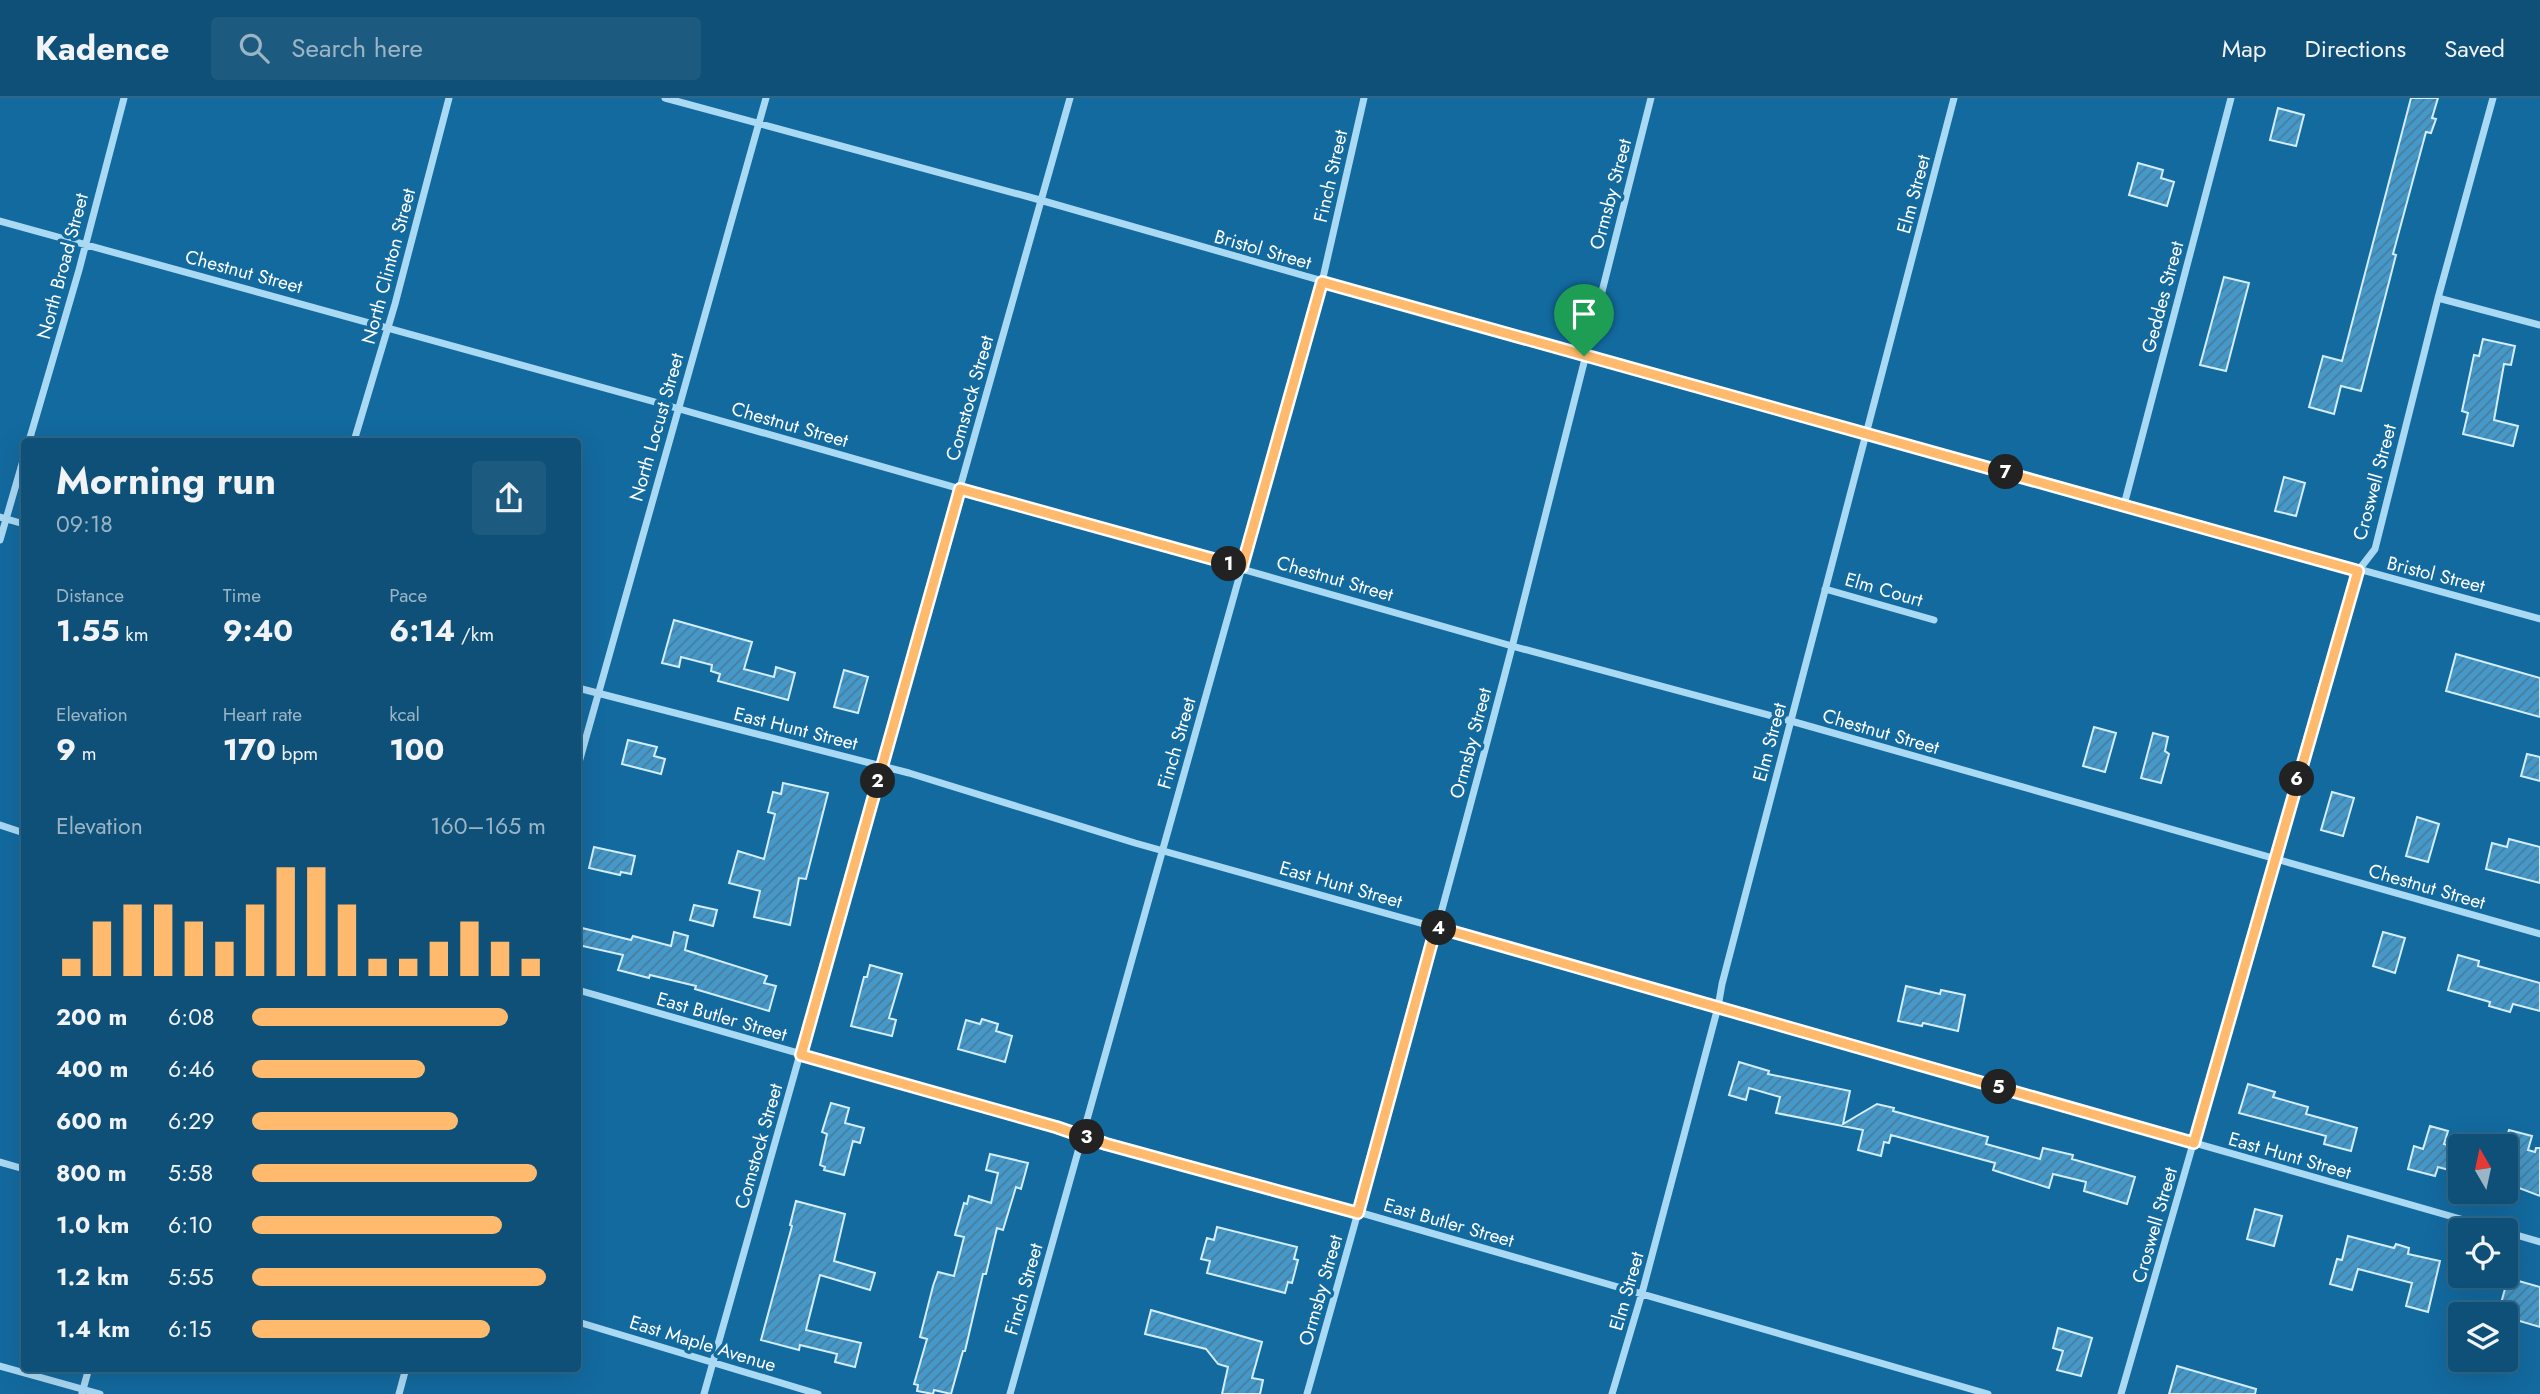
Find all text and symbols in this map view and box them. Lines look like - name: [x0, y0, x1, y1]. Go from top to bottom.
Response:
- search box: [211, 17, 701, 80]
- text: Kadence: [35, 25, 169, 72]
- icon: search: [235, 29, 273, 67]
- text: Search here: [291, 29, 423, 67]
- text: Map: [2222, 31, 2267, 66]
- text: Directions: [2305, 31, 2406, 66]
- text: Saved: [2444, 31, 2505, 66]
- street label: Finch Street: [1307, 127, 1354, 225]
- street label: Ormsby Street: [1583, 135, 1638, 253]
- street label: Elm Street: [1890, 151, 1937, 237]
- street label: North Clinton Street: [355, 185, 422, 347]
- street label: North Broad Street: [30, 190, 95, 342]
- street label: Bristol Street: [1211, 223, 1315, 276]
- street label: Geddes Street: [2135, 238, 2190, 356]
- street label: Chestnut Street: [182, 243, 306, 300]
- pin: [1554, 284, 1614, 356]
- icon: arrive: [1565, 295, 1603, 333]
- street label: Comstock Street: [939, 332, 1000, 464]
- street label: North Locust Street: [622, 349, 691, 504]
- street label: Chestnut Street: [728, 395, 852, 454]
- street label: Croswell Street: [2346, 421, 2403, 543]
- text: Morning run: [56, 453, 276, 508]
- pin: 7: [1988, 454, 2024, 490]
- text: 7: [2000, 458, 2011, 485]
- button: share: [472, 461, 546, 535]
- text: 09:18: [56, 507, 113, 541]
- pin: 1: [1212, 546, 1246, 582]
- street label: Chestnut Street: [1273, 549, 1397, 608]
- street label: Bristol Street: [2384, 549, 2488, 600]
- text: 1: [1224, 550, 1233, 577]
- street label: Elm Court: [1842, 566, 1926, 614]
- text: Distance: [56, 582, 124, 609]
- text: Time: [223, 582, 261, 609]
- text: Pace: [389, 582, 427, 609]
- text: 1.55: [56, 609, 120, 652]
- text: 9:40: [223, 609, 293, 652]
- text: 6:14: [389, 609, 455, 652]
- text: km: [120, 621, 149, 648]
- text: /km: [455, 621, 494, 648]
- street label: Ormsby Street: [1443, 684, 1498, 802]
- street label: Finch Street: [1150, 694, 1203, 792]
- street label: Elm Street: [1746, 699, 1793, 785]
- street label: East Hunt Street: [731, 700, 861, 757]
- text: Elevation: [56, 701, 128, 728]
- text: Heart rate: [223, 701, 302, 728]
- text: kcal: [389, 701, 420, 728]
- street label: Chestnut Street: [1819, 702, 1943, 761]
- text: 9: [56, 728, 76, 771]
- text: 170: [223, 728, 276, 771]
- text: 100: [389, 728, 444, 771]
- text: m: [76, 740, 97, 767]
- text: bpm: [276, 740, 318, 767]
- pin: 6: [2280, 762, 2314, 796]
- pin: 2: [860, 764, 896, 798]
- text: 6: [2290, 765, 2303, 792]
- text: 2: [871, 767, 884, 794]
- text: Elevation: [56, 809, 143, 843]
- text: 160–165 m: [430, 809, 546, 843]
- street label: East Hunt Street: [1276, 854, 1406, 915]
- street label: Chestnut Street: [2365, 857, 2489, 916]
- pin: 4: [1422, 910, 1456, 946]
- text: 4: [1432, 914, 1445, 941]
- street label: East Butler Street: [654, 985, 791, 1048]
- text: 200 m: [56, 1000, 127, 1034]
- text: 6:08: [168, 1000, 215, 1034]
- text: 400 m: [56, 1052, 128, 1086]
- text: 6:46: [168, 1052, 215, 1086]
- pin: 5: [1982, 1070, 2016, 1104]
- text: 5: [1992, 1073, 2005, 1100]
- street label: Comstock Street: [728, 1080, 789, 1212]
- text: 600 m: [56, 1104, 128, 1138]
- text: 6:29: [168, 1104, 214, 1138]
- pin: 3: [1070, 1119, 1104, 1154]
- text: 3: [1081, 1123, 1092, 1150]
- street label: East Hunt Street: [2225, 1125, 2355, 1186]
- north arrow: [2448, 1134, 2518, 1204]
- map controls: [2448, 1134, 2518, 1372]
- text: 800 m: [56, 1156, 127, 1190]
- text: 5:58: [168, 1156, 213, 1190]
- street label: Croswell Street: [2125, 1164, 2184, 1286]
- street label: East Butler Street: [1381, 1191, 1518, 1254]
- text: 1.0 km: [56, 1208, 129, 1242]
- text: 6:10: [168, 1208, 212, 1242]
- button: locate: [2448, 1218, 2518, 1288]
- street label: Ormsby Street: [1292, 1231, 1349, 1349]
- street label: Finch Street: [997, 1240, 1050, 1338]
- street label: Elm Street: [1602, 1248, 1651, 1334]
- text: 1.2 km: [56, 1260, 129, 1294]
- text: 5:55: [168, 1260, 214, 1294]
- button: layers: [2448, 1302, 2518, 1372]
- street label: East Maple Avenue: [626, 1308, 780, 1379]
- text: 1.4 km: [56, 1312, 130, 1346]
- text: 6:15: [168, 1312, 211, 1346]

